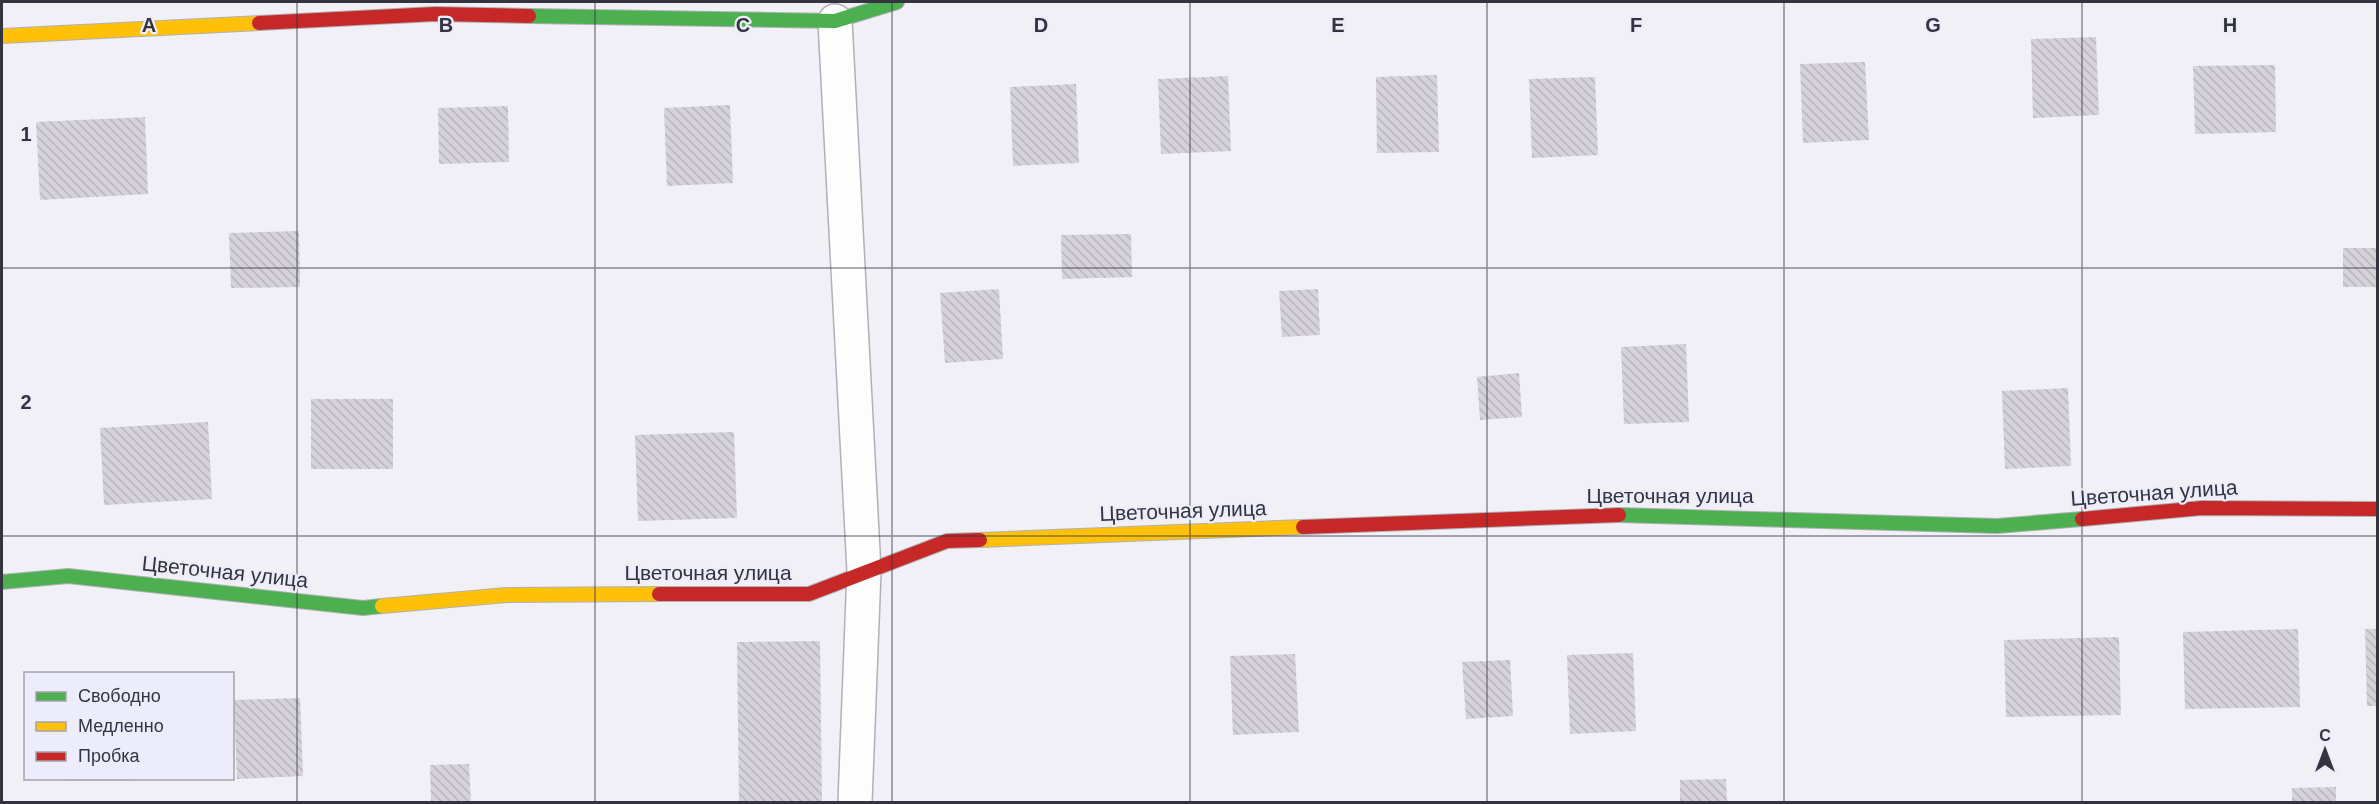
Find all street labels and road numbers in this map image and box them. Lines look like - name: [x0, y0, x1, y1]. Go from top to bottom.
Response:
- street label: Цветочная улица: [2070, 475, 2238, 510]
- street label: Цветочная улица: [1586, 484, 1754, 507]
- street label: Цветочная улица: [1099, 496, 1267, 525]
- street label: Цветочная улица: [141, 551, 310, 592]
- street label: Цветочная улица: [624, 561, 792, 584]

